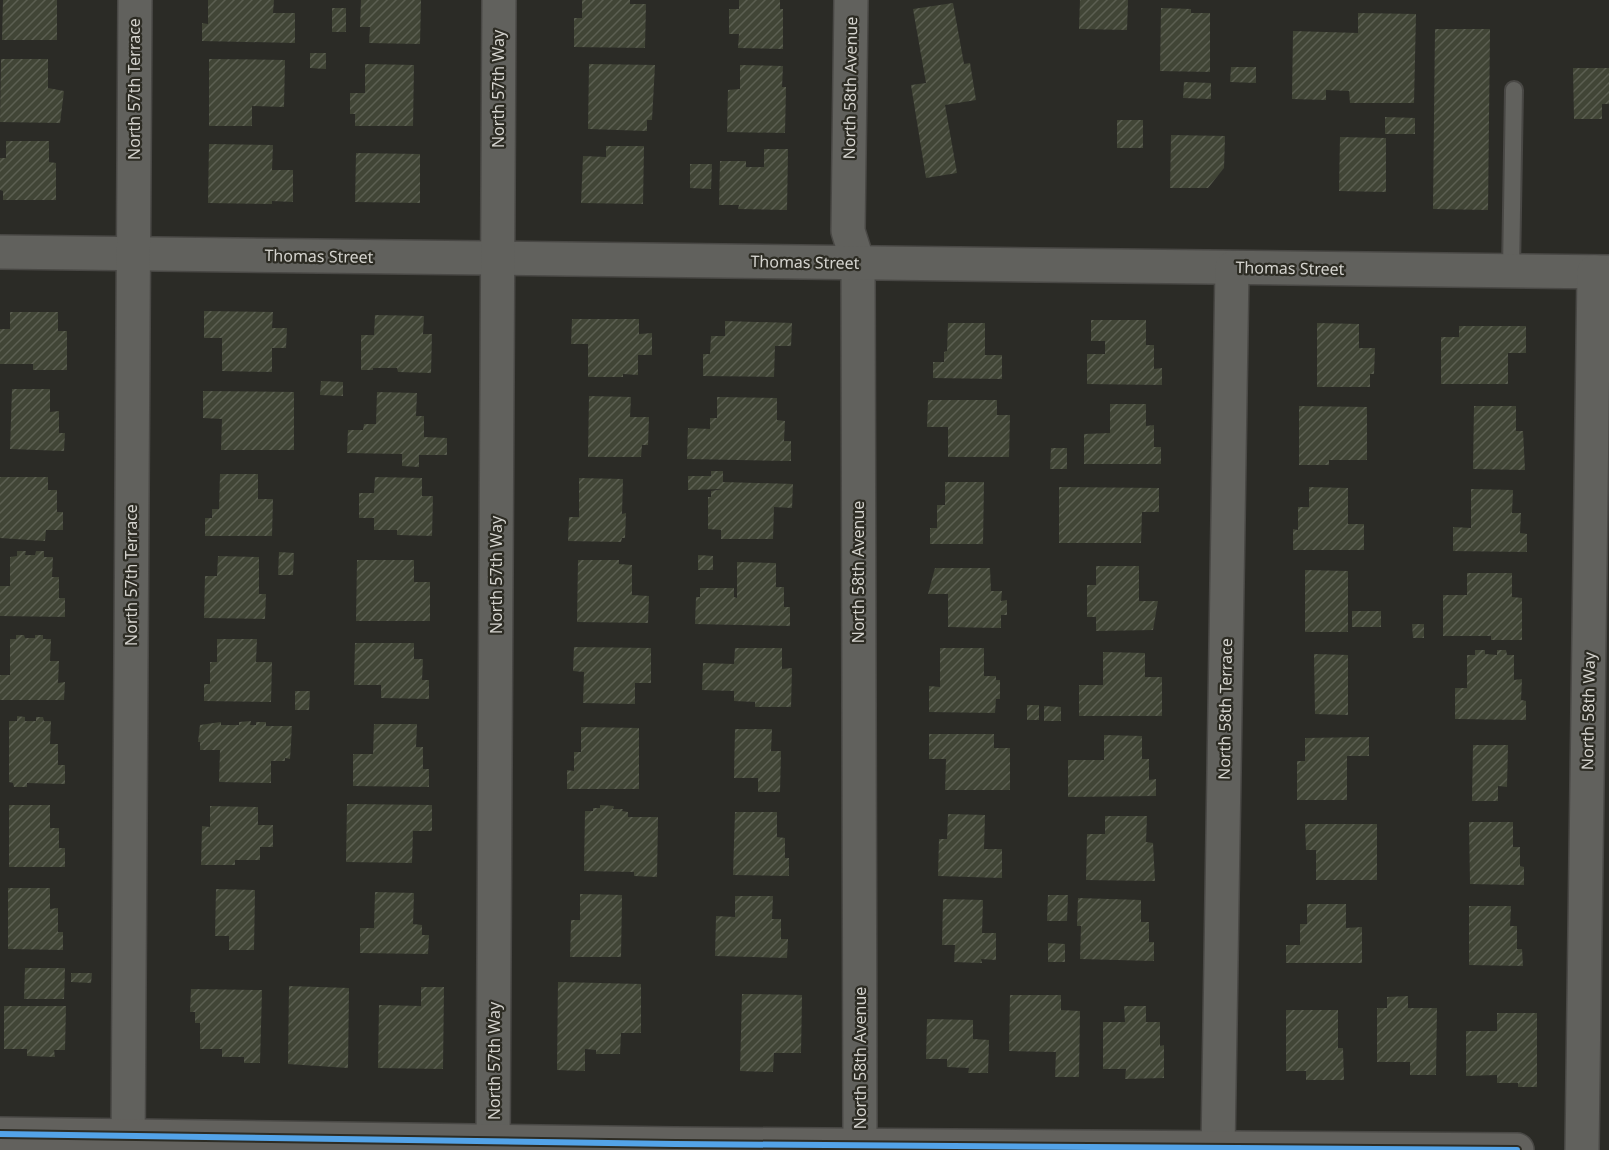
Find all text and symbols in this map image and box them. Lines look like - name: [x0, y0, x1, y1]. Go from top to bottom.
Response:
- street label: North 58th Avenue: [838, 17, 862, 159]
- street label: North 57th Terrace: [123, 18, 145, 160]
- street label: North 57th Way: [487, 29, 509, 148]
- street label: Thomas Street: [264, 244, 374, 268]
- street label: Thomas Street: [750, 250, 860, 274]
- street label: Thomas Street: [1235, 256, 1345, 280]
- street label: North 58th Avenue: [847, 501, 869, 643]
- street label: North 57th Terrace: [120, 504, 142, 646]
- street label: North 57th Way: [485, 515, 507, 634]
- street label: North 58th Terrace: [1213, 638, 1237, 780]
- street label: North 58th Way: [1576, 651, 1600, 770]
- street label: North 58th Avenue: [849, 987, 871, 1129]
- street label: North 57th Way: [483, 1001, 505, 1120]

